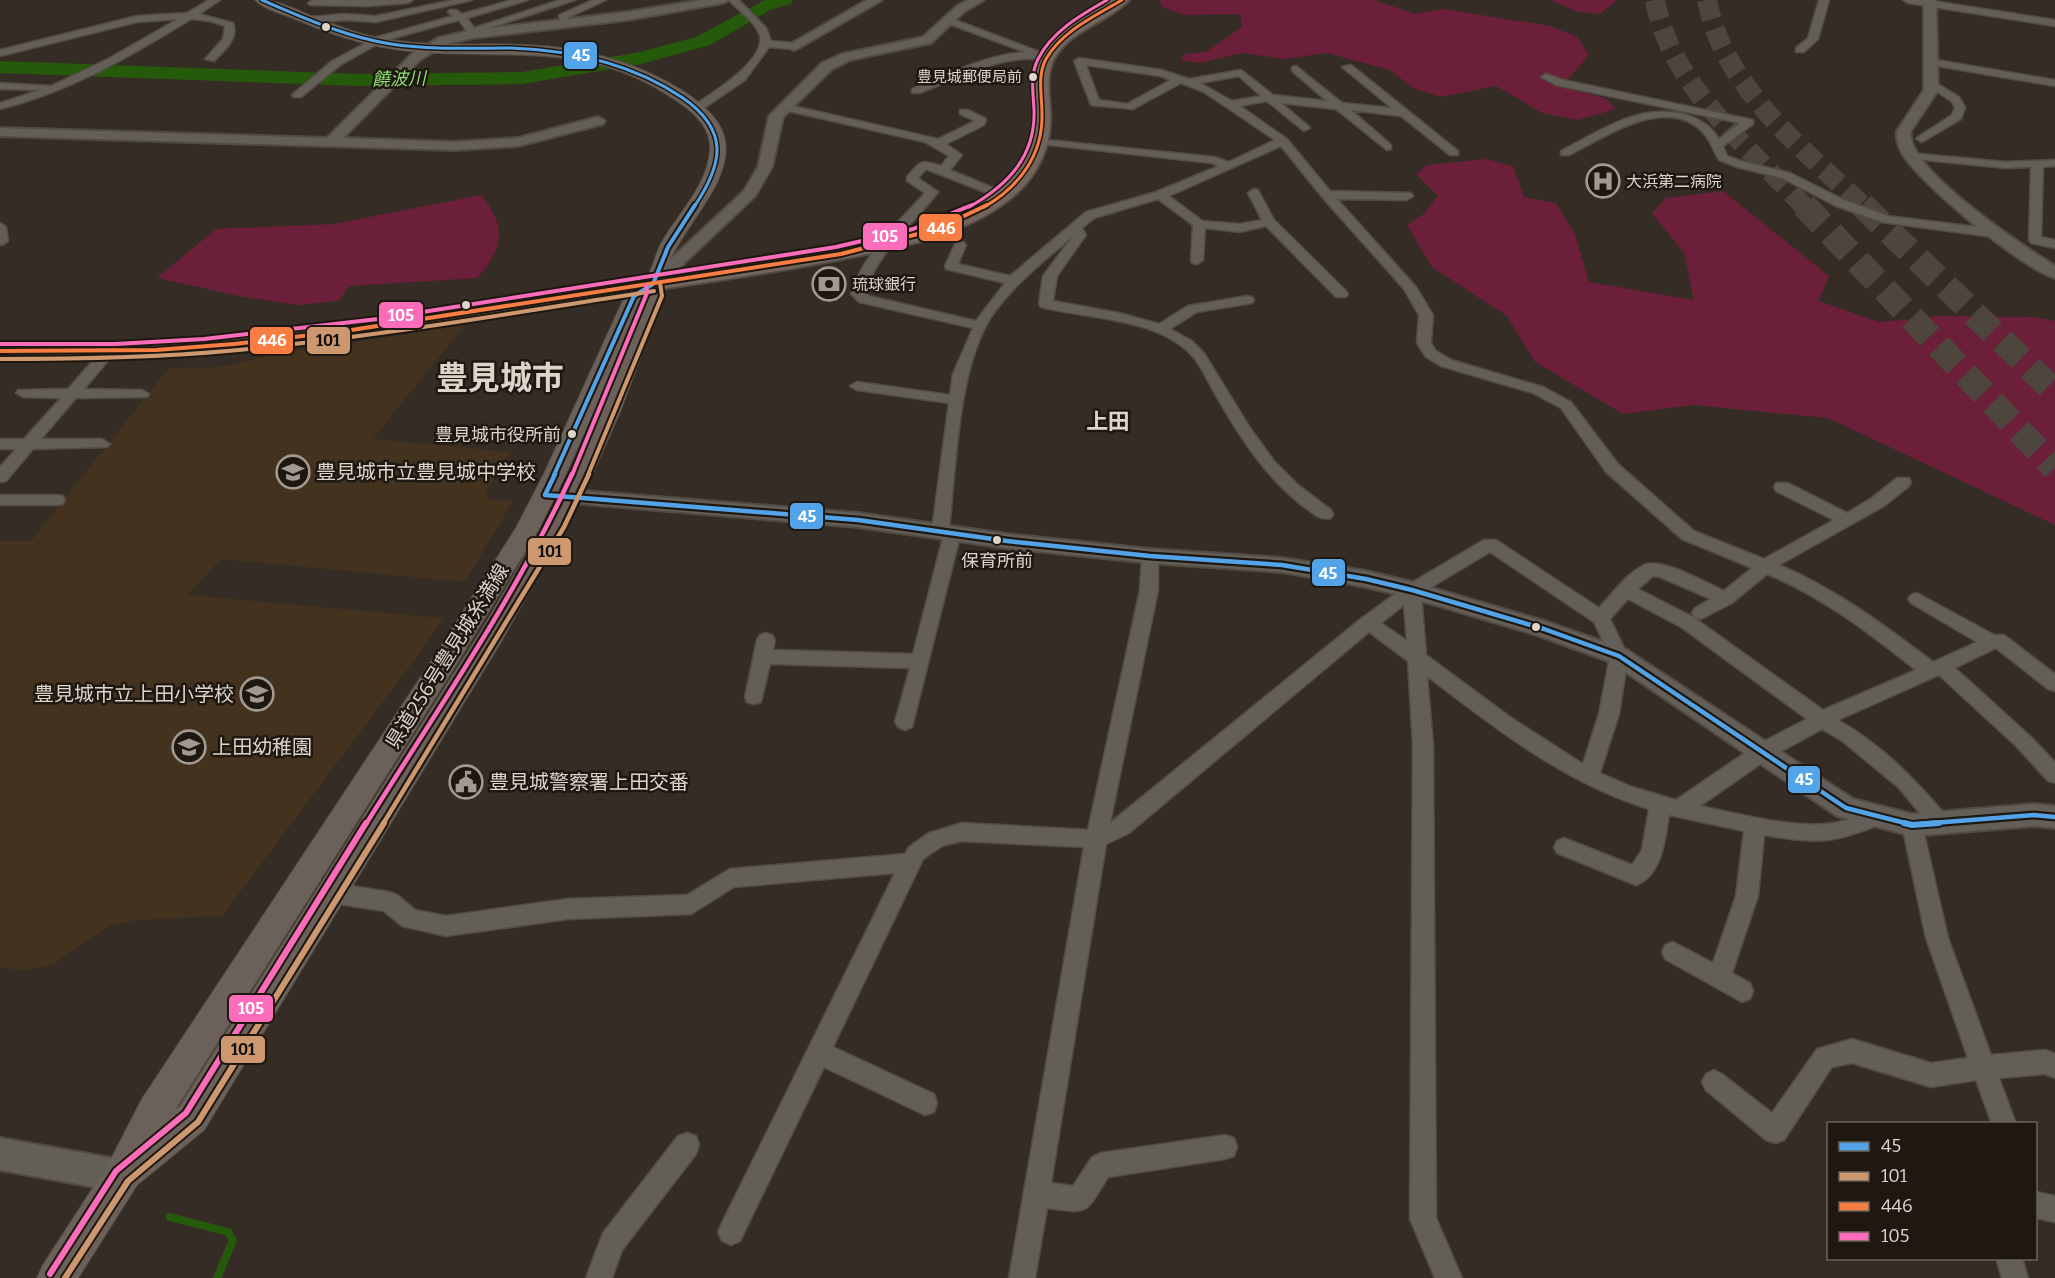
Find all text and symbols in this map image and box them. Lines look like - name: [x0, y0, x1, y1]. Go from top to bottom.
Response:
- unlabelled marker: [320, 21, 332, 33]
- line badge: 45: [563, 41, 598, 70]
- text: 45: [572, 46, 590, 65]
- water label: 饒波川: [372, 67, 428, 90]
- place label: 豊見城郵便局前: [917, 68, 1022, 86]
- marker: 豊見城郵便局前: [1027, 71, 1039, 83]
- hospital icon: 大浜第二病院: [1585, 163, 1621, 199]
- place label: 大浜第二病院: [1626, 172, 1722, 191]
- line badge: 446: [918, 213, 963, 242]
- text: 446: [926, 219, 956, 238]
- line badge: 105: [862, 222, 908, 251]
- text: 105: [872, 227, 898, 246]
- bank icon: 琉球銀行: [811, 266, 847, 302]
- place label: 琉球銀行: [852, 275, 916, 294]
- unlabelled marker: [460, 299, 472, 311]
- line badge: 105: [378, 301, 424, 329]
- text: 105: [388, 306, 414, 325]
- line badge: 446: [249, 326, 294, 355]
- line badge: 101: [306, 326, 351, 355]
- text: 446: [257, 331, 287, 350]
- text: 101: [316, 331, 340, 350]
- district label: 豊見城市: [436, 359, 564, 397]
- district label: 上田: [1086, 408, 1130, 435]
- place label: 豊見城市役所前: [435, 424, 561, 446]
- marker: 豊見城市役所前: [566, 428, 578, 440]
- school or university icon: 豊見城市立豊見城中学校: [275, 454, 311, 490]
- place label: 豊見城市立豊見城中学校: [316, 460, 536, 484]
- line badge: 45: [789, 502, 824, 530]
- text: 45: [798, 507, 816, 526]
- marker: 保育所前: [991, 534, 1003, 546]
- line badge: 101: [527, 537, 572, 566]
- text: 101: [538, 542, 562, 561]
- place label: 保育所前: [961, 550, 1033, 572]
- line badge: 45: [1311, 558, 1346, 587]
- street label: 県道256号豊見城糸満線: [380, 559, 514, 753]
- text: 45: [1319, 564, 1337, 583]
- unlabelled marker: [1530, 621, 1542, 633]
- school or university icon: 豊見城市立上田小学校: [239, 676, 275, 712]
- place label: 豊見城市立上田小学校: [34, 682, 234, 706]
- school or university icon: 上田幼稚園: [171, 729, 207, 765]
- place label: 上田幼稚園: [212, 735, 312, 759]
- public building icon: 豊見城警察署上田交番: [448, 764, 484, 800]
- line badge: 45: [1787, 765, 1821, 794]
- place label: 豊見城警察署上田交番: [489, 770, 689, 794]
- text: 45: [1795, 770, 1813, 789]
- line badge: 105: [228, 994, 274, 1023]
- text: 105: [238, 999, 264, 1018]
- line badge: 101: [220, 1035, 266, 1064]
- text: 101: [231, 1040, 255, 1059]
- legend: [1827, 1122, 2037, 1260]
- text: 45: [1881, 1135, 1901, 1157]
- text: 101: [1881, 1165, 1908, 1187]
- text: 446: [1881, 1195, 1913, 1217]
- text: 105: [1881, 1225, 1909, 1247]

